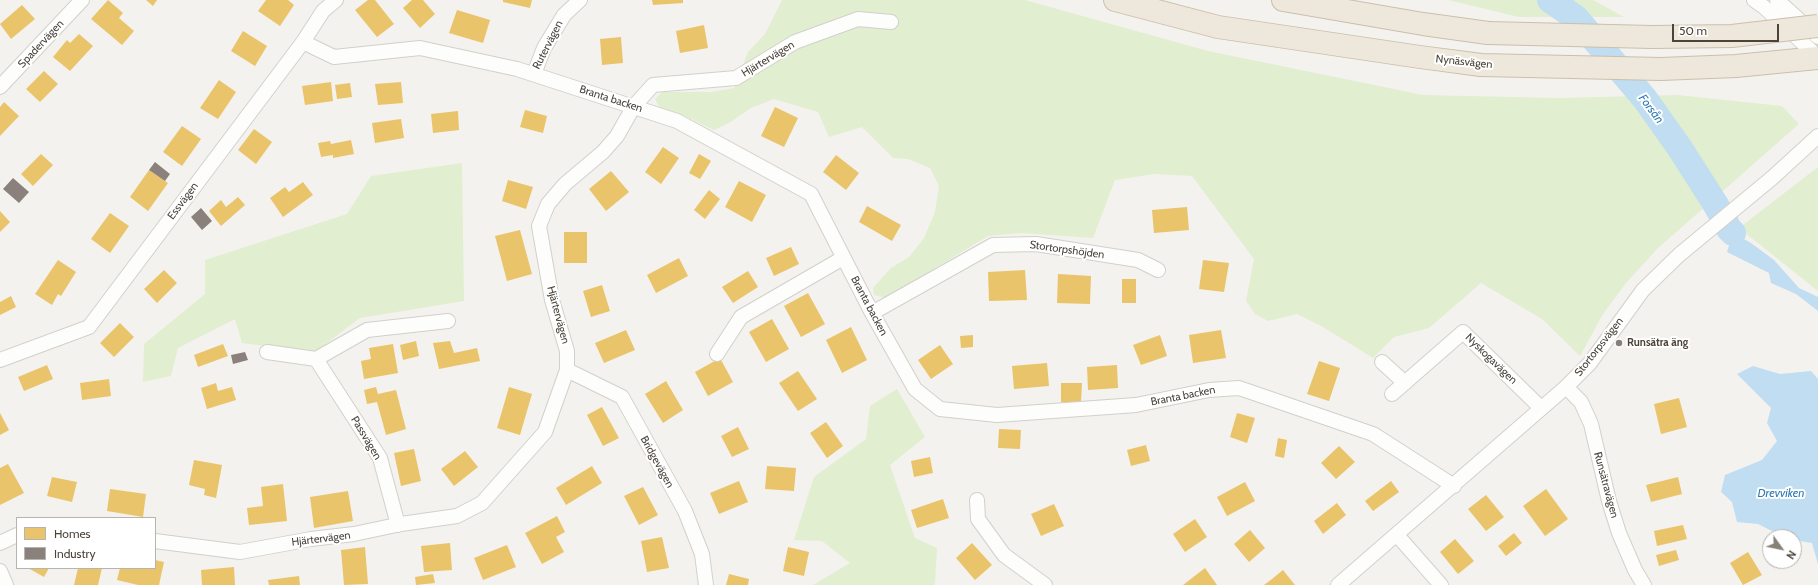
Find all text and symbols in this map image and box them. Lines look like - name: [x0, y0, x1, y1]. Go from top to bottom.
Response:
- scale bar: [1674, 16, 1781, 42]
- street label: Spadervägen: [15, 17, 67, 71]
- street label: Rutervägen: [530, 18, 566, 72]
- text: 50 m: [1679, 23, 1707, 38]
- street label: Hjärtervägen: [739, 38, 797, 80]
- street label: Nynäsvägen: [1435, 52, 1493, 72]
- street label: Branta backen: [578, 83, 644, 115]
- water label: Forsån: [1635, 92, 1667, 126]
- street label: Essvägen: [165, 180, 201, 222]
- street label: Stortorpshöjden: [1029, 238, 1105, 262]
- street label: Branta backen: [848, 274, 890, 338]
- street label: Hjärtervägen: [544, 285, 572, 345]
- street label: Stortorpsvägen: [1572, 315, 1626, 379]
- street label: Nyskogavägen: [1462, 331, 1520, 387]
- place label: Runsätra äng: [1627, 336, 1688, 350]
- marker: Runsätra äng: [1614, 338, 1624, 348]
- street label: Branta backen: [1150, 383, 1216, 409]
- street label: Passvägen: [348, 414, 384, 462]
- street label: Bridgevägen: [637, 434, 677, 490]
- street label: Runsätravägen: [1591, 450, 1621, 520]
- water label: Drevviken: [1758, 486, 1804, 500]
- legend: [16, 517, 156, 569]
- text: Homes: [54, 526, 91, 541]
- street label: Hjärtervägen: [291, 529, 351, 549]
- north arrow: [1762, 529, 1802, 569]
- text: Industry: [54, 546, 95, 561]
- text: N: [1783, 548, 1799, 562]

